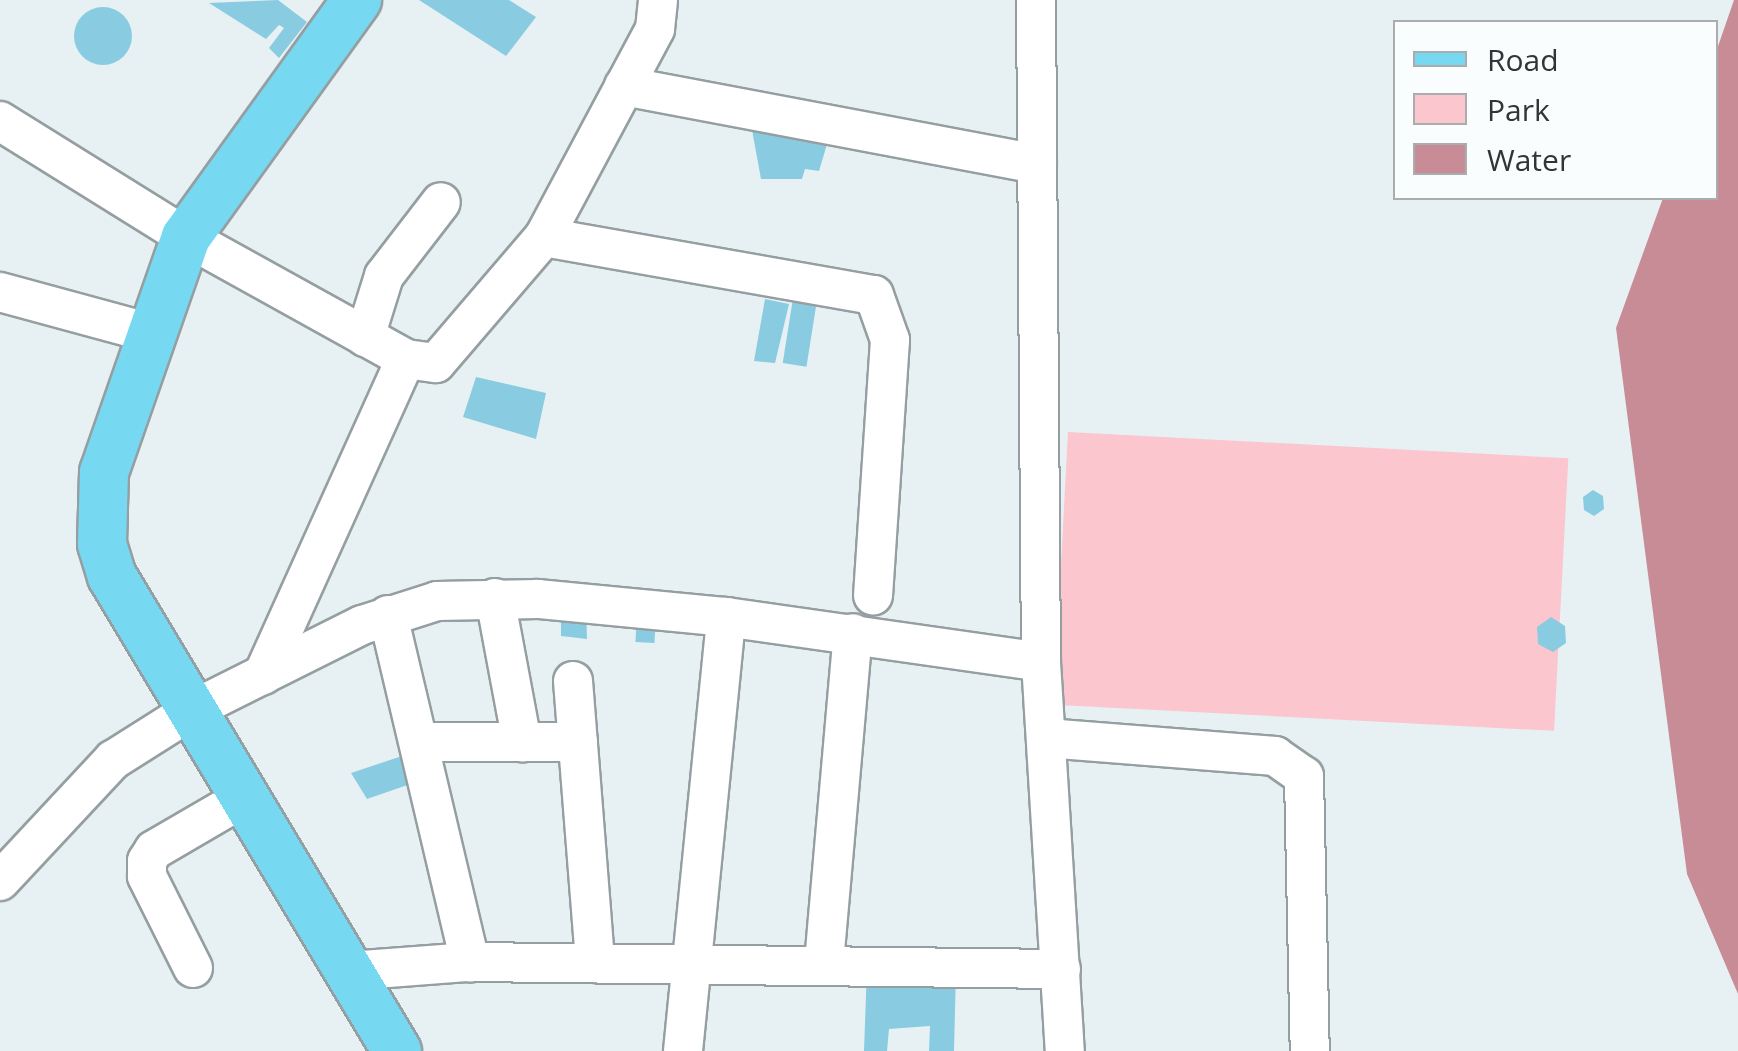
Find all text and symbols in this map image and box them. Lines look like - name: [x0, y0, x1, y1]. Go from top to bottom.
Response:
- legend: [1393, 20, 1718, 200]
- text: Road: [1487, 39, 1559, 80]
- text: Park: [1487, 89, 1550, 130]
- text: Water: [1487, 139, 1571, 180]

